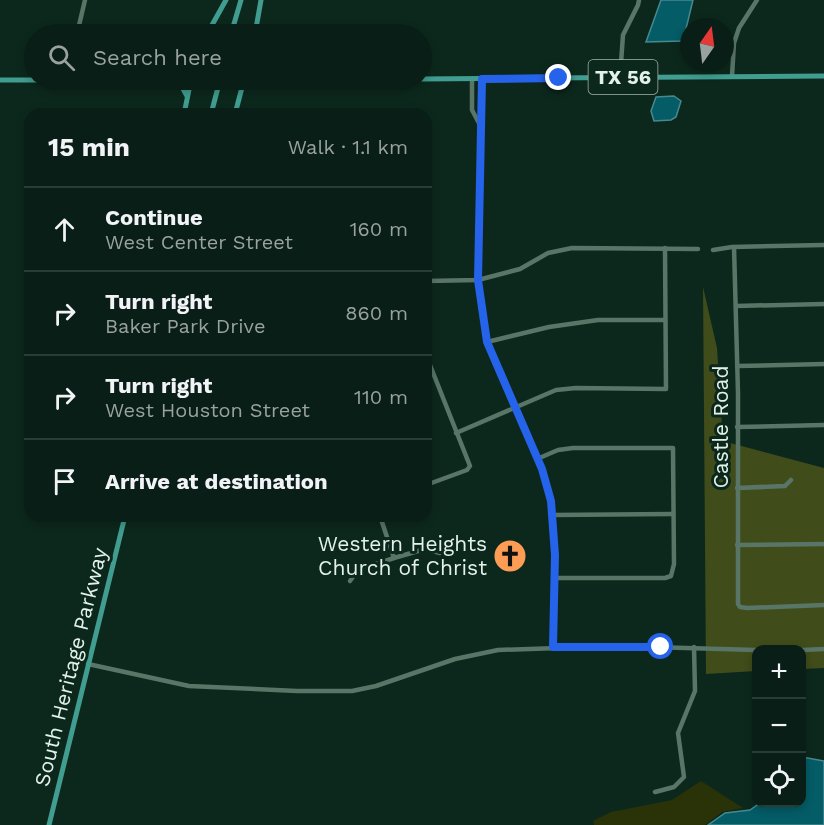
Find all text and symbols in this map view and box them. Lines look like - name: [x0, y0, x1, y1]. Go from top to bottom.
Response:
- north arrow: [680, 18, 734, 72]
- search box: [24, 24, 432, 90]
- icon: search: [45, 41, 78, 74]
- text: Search here: [93, 45, 222, 70]
- road number: TX 56: [588, 60, 658, 94]
- route end: [545, 64, 571, 90]
- text: 15 min: [48, 132, 130, 162]
- text: Walk · 1.1 km: [288, 135, 408, 159]
- text: Continue: [105, 205, 203, 230]
- icon: ahead: [48, 213, 81, 246]
- text: 160 m: [350, 217, 408, 241]
- text: West Center Street: [105, 230, 293, 254]
- text: Turn right: [105, 289, 212, 314]
- icon: right: [48, 297, 81, 330]
- text: 860 m: [345, 301, 408, 325]
- text: Baker Park Drive: [105, 314, 266, 338]
- street label: Castle Road: [708, 365, 733, 489]
- text: Turn right: [105, 373, 212, 398]
- icon: right: [48, 381, 81, 414]
- text: 110 m: [354, 385, 408, 409]
- text: West Houston Street: [105, 398, 310, 422]
- icon: arrive: [48, 465, 81, 498]
- text: Arrive at destination: [105, 469, 328, 494]
- place label: Western Heights Church of Christ: [318, 531, 487, 580]
- church icon: Western Heights Church of Christ: [492, 538, 528, 574]
- street label: South Heritage Parkway: [29, 545, 112, 789]
- route start: [647, 633, 673, 659]
- map controls: [752, 645, 806, 807]
- button: +: [752, 645, 806, 699]
- button: −: [752, 699, 806, 753]
- button: locate: [752, 753, 806, 807]

